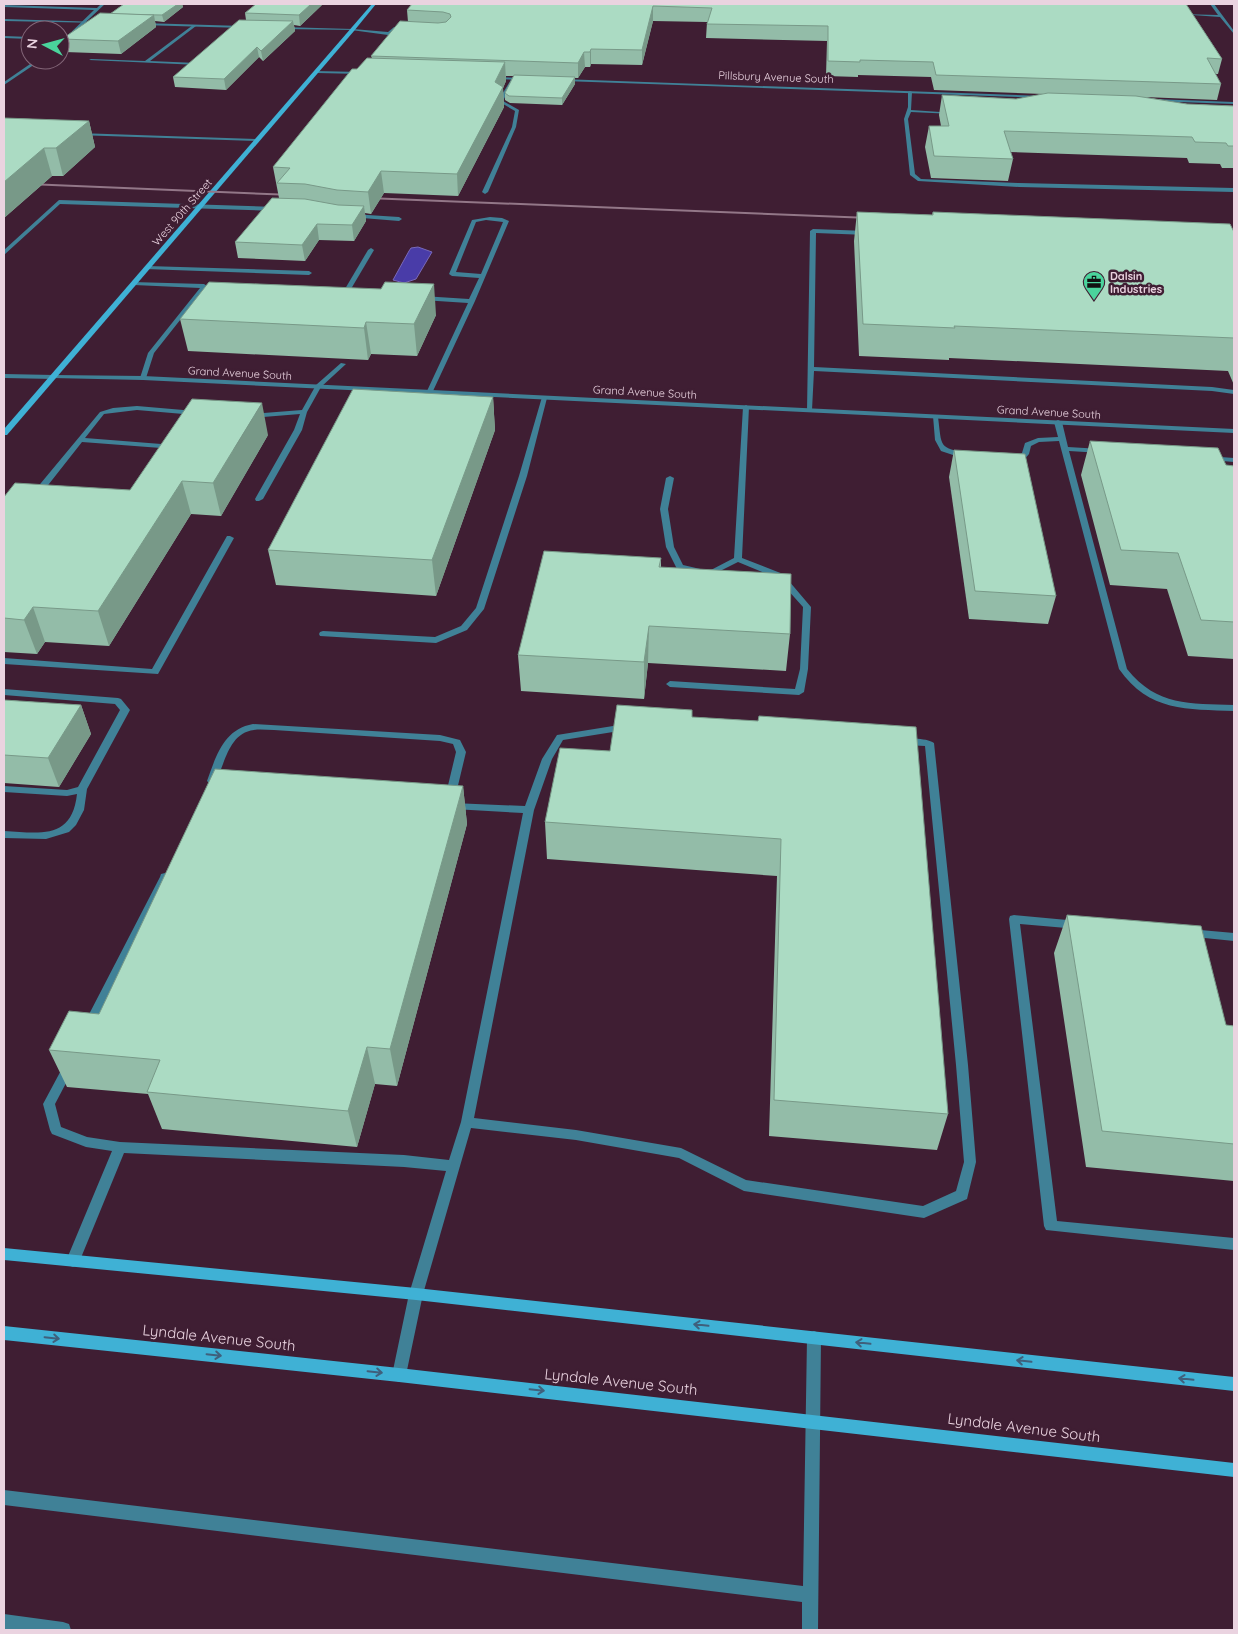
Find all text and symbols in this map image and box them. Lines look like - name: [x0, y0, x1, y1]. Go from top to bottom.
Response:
- north arrow: [20, 20, 70, 70]
- text: N: [23, 38, 42, 50]
- street label: Pillsbury Avenue South: [718, 68, 834, 86]
- street label: West 90th Street: [149, 175, 215, 248]
- place label: Dalsin Industries: [1110, 269, 1162, 296]
- office icon: Dalsin Industries: [1082, 270, 1106, 301]
- street label: Grand Avenue South: [188, 363, 292, 383]
- street label: Grand Avenue South: [593, 382, 697, 402]
- street label: Grand Avenue South: [997, 402, 1101, 422]
- street label: Lyndale Avenue South: [142, 1320, 297, 1355]
- one-way arrow: [693, 1321, 709, 1330]
- one-way arrow: [44, 1333, 60, 1343]
- one-way arrow: [855, 1338, 871, 1348]
- one-way arrow: [206, 1350, 222, 1360]
- one-way arrow: [1017, 1356, 1033, 1366]
- street label: Lyndale Avenue South: [544, 1364, 699, 1399]
- one-way arrow: [367, 1367, 383, 1377]
- one-way arrow: [1178, 1374, 1194, 1384]
- one-way arrow: [529, 1385, 545, 1395]
- street label: Lyndale Avenue South: [947, 1409, 1102, 1446]

